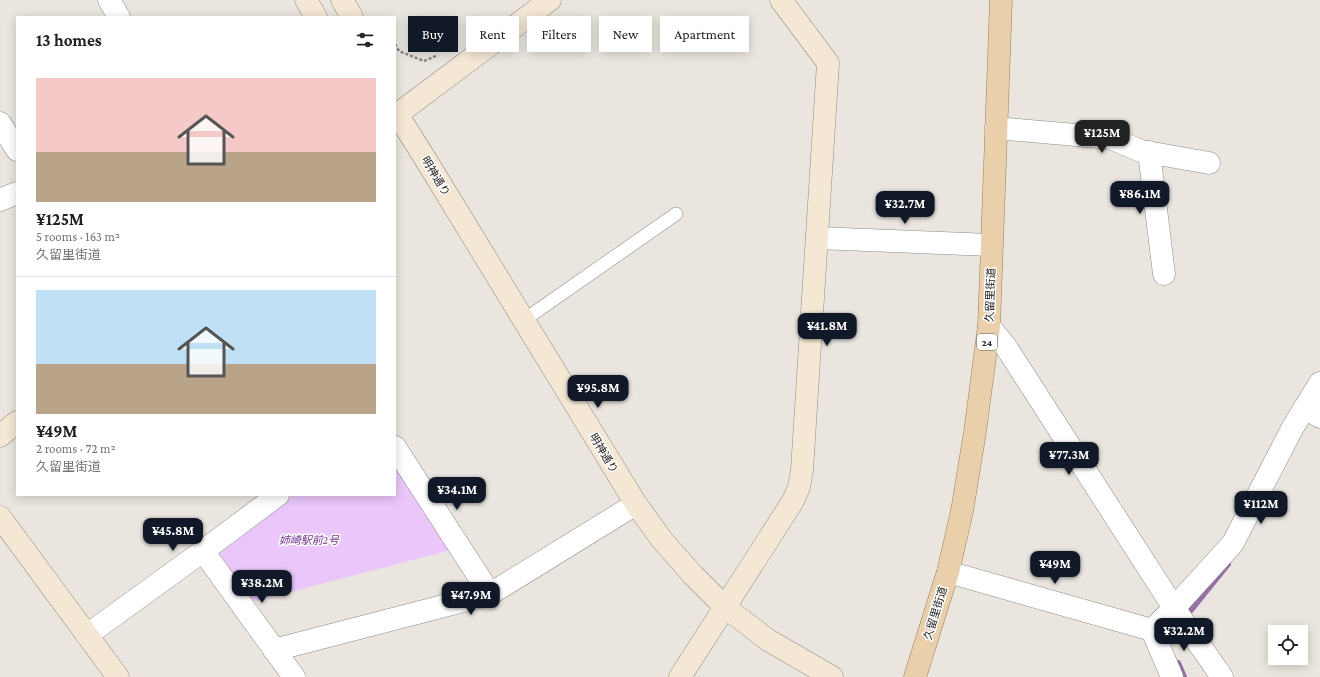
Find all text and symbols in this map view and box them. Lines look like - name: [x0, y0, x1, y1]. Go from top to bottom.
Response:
- chip: Buy: [408, 16, 458, 52]
- chip: Rent: [466, 16, 519, 52]
- chip: Filters: [527, 16, 591, 52]
- chip: New: [599, 16, 652, 52]
- chip: Apartment: [660, 16, 749, 52]
- icon: filters: [354, 29, 376, 51]
- text: 13 homes: [36, 31, 102, 50]
- icon: home: [170, 104, 242, 176]
- pin: ¥125M: [1074, 120, 1130, 154]
- text: ¥125M: [1084, 125, 1120, 140]
- street label: 明神通り: [420, 154, 452, 198]
- pin: ¥86.1M: [1107, 181, 1173, 215]
- text: ¥86.1M: [1119, 186, 1161, 201]
- pin: ¥32.7M: [872, 191, 938, 225]
- text: ¥32.7M: [885, 196, 925, 211]
- text: ¥125M: [36, 210, 84, 229]
- text: 5 rooms · 163 m²: [36, 229, 120, 244]
- text: 久留里街道: [36, 247, 101, 262]
- street label: 久留里街道: [983, 267, 997, 323]
- pin: ¥41.8M: [794, 313, 860, 347]
- icon: home: [170, 316, 242, 388]
- text: ¥41.8M: [807, 318, 847, 333]
- road number: 24: [977, 334, 997, 350]
- pin: ¥95.8M: [565, 375, 631, 409]
- text: ¥95.8M: [577, 380, 619, 395]
- text: ¥49M: [36, 422, 77, 441]
- street label: 明神通り: [588, 431, 620, 475]
- text: 2 rooms · 72 m²: [36, 441, 116, 456]
- pin: ¥77.3M: [1036, 442, 1102, 476]
- text: ¥77.3M: [1049, 447, 1089, 462]
- text: 久留里街道: [36, 459, 101, 474]
- pin: ¥34.1M: [424, 477, 490, 511]
- text: ¥34.1M: [437, 482, 477, 497]
- pin: ¥112M: [1233, 491, 1289, 525]
- text: ¥112M: [1243, 496, 1279, 511]
- pin: ¥45.8M: [140, 518, 206, 552]
- text: ¥45.8M: [152, 523, 194, 538]
- park label: 姉崎駅前2号: [279, 534, 340, 546]
- pin: ¥49M: [1031, 551, 1079, 585]
- text: ¥49M: [1039, 556, 1071, 571]
- pin: ¥38.2M: [229, 570, 295, 604]
- text: ¥38.2M: [241, 575, 283, 590]
- pin: ¥47.9M: [438, 582, 504, 616]
- street label: 久留里街道: [921, 585, 949, 641]
- text: ¥47.9M: [451, 587, 491, 602]
- pin: ¥32.2M: [1151, 618, 1217, 652]
- text: ¥32.2M: [1163, 623, 1205, 638]
- map controls: [1268, 625, 1308, 665]
- button: locate: [1268, 625, 1308, 665]

